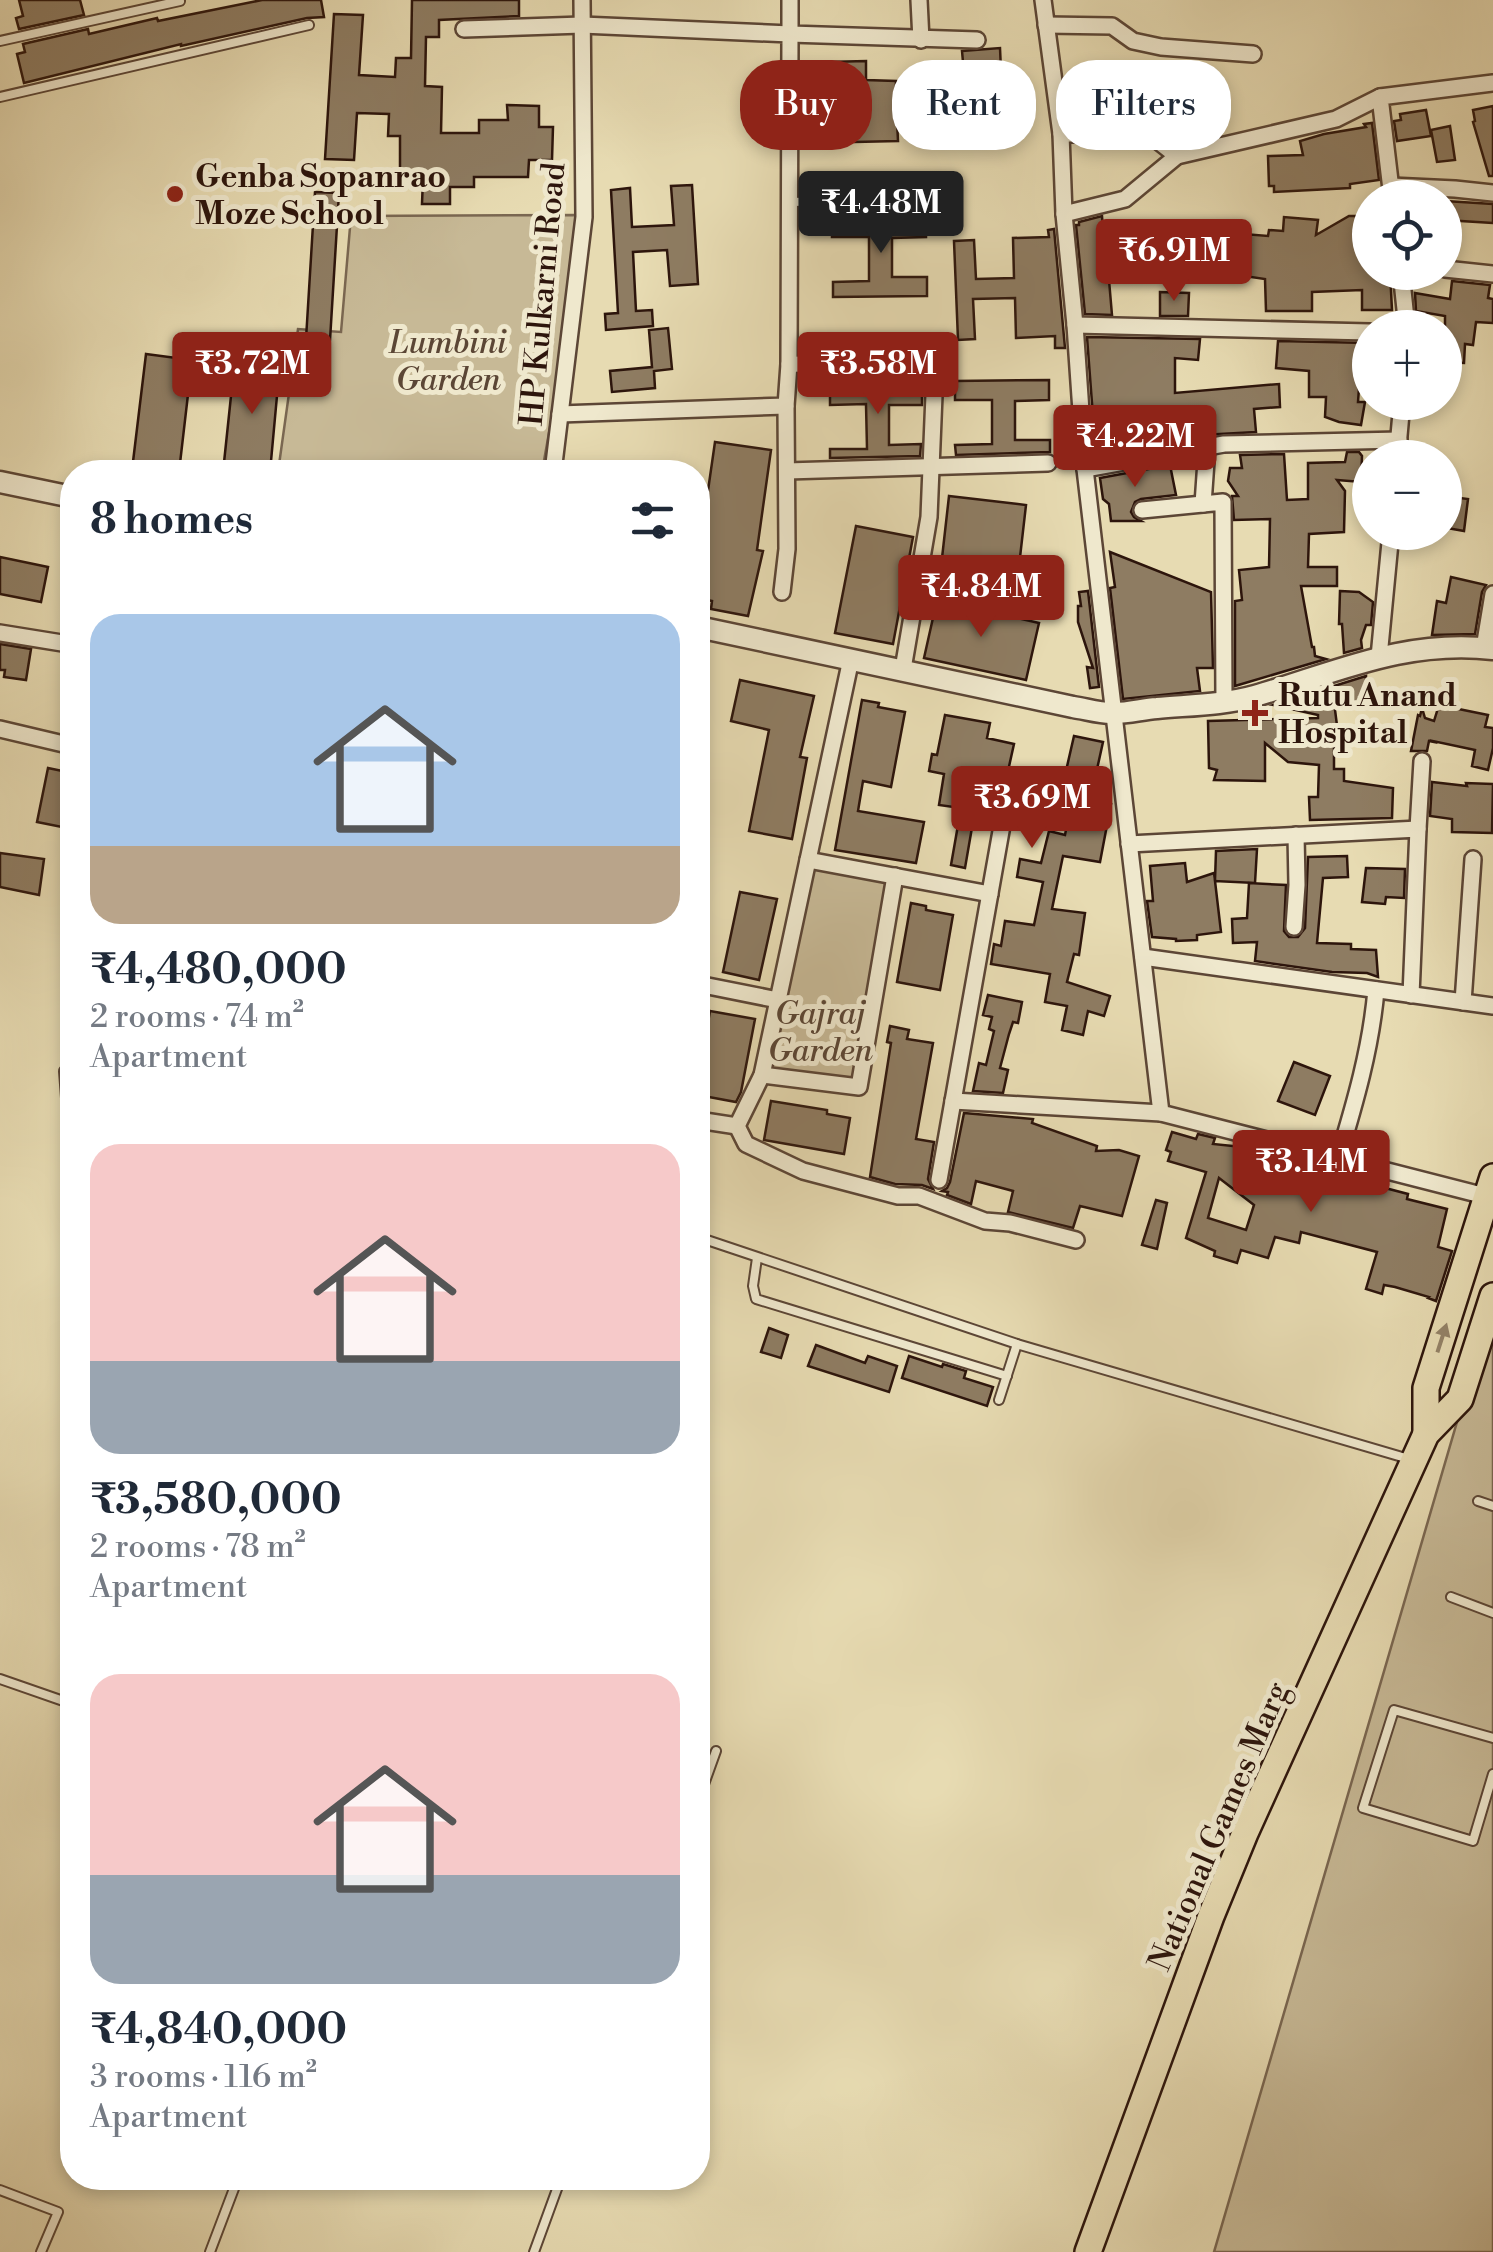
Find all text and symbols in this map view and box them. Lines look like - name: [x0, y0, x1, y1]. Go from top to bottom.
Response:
- chip: Buy: [740, 60, 872, 150]
- chip: Rent: [892, 60, 1036, 150]
- chip: Filters: [1056, 60, 1231, 150]
- place label: Genba Sopanrao Moze School: [195, 157, 446, 234]
- street label: HP Kulkarni Road: [512, 161, 574, 428]
- pin: ₹4.48M: [800, 171, 962, 256]
- map controls: [1352, 180, 1462, 550]
- button: locate: [1352, 180, 1462, 290]
- marker: Genba Sopanrao Moze School: [164, 183, 186, 205]
- text: ₹4.48M: [820, 183, 942, 223]
- pin: ₹6.91M: [1093, 219, 1255, 304]
- text: ₹6.91M: [1118, 231, 1230, 271]
- button: +: [1352, 310, 1462, 420]
- park label: Lumbini Garden: [388, 323, 507, 400]
- pin: ₹3.72M: [171, 332, 333, 417]
- pin: ₹3.58M: [797, 332, 959, 417]
- text: ₹3.72M: [194, 344, 310, 384]
- text: ₹3.58M: [819, 344, 937, 384]
- pin: ₹4.22M: [1054, 405, 1216, 490]
- text: ₹4.22M: [1075, 417, 1195, 457]
- button: −: [1352, 440, 1462, 550]
- icon: filters: [625, 493, 680, 548]
- text: 8 homes: [90, 494, 253, 547]
- pin: ₹4.84M: [900, 555, 1062, 640]
- text: ₹4.84M: [920, 567, 1042, 607]
- place label: Rutu Anand Hospital: [1278, 676, 1457, 753]
- icon: home: [295, 679, 475, 859]
- marker: Rutu Anand Hospital: [1242, 700, 1268, 726]
- pin: ₹3.69M: [951, 766, 1113, 851]
- text: ₹3.69M: [973, 778, 1091, 818]
- text: ₹4,480,000: [90, 944, 346, 997]
- park label: Gajraj Garden: [767, 994, 874, 1071]
- text: 2 rooms · 74 m²: [90, 997, 304, 1037]
- text: Apartment: [90, 1037, 247, 1077]
- pin: ₹3.14M: [1230, 1130, 1392, 1215]
- text: ₹3.14M: [1255, 1142, 1367, 1182]
- icon: home: [295, 1209, 475, 1389]
- one-way arrow: [1435, 1323, 1450, 1353]
- text: ₹3,580,000: [90, 1474, 341, 1527]
- text: 2 rooms · 78 m²: [90, 1527, 306, 1567]
- text: Apartment: [90, 1567, 247, 1607]
- street label: National Games Marg: [1140, 1676, 1298, 1977]
- icon: home: [295, 1739, 475, 1919]
- text: ₹4,840,000: [90, 2004, 347, 2057]
- text: 3 rooms · 116 m²: [90, 2057, 317, 2097]
- text: Apartment: [90, 2097, 247, 2137]

